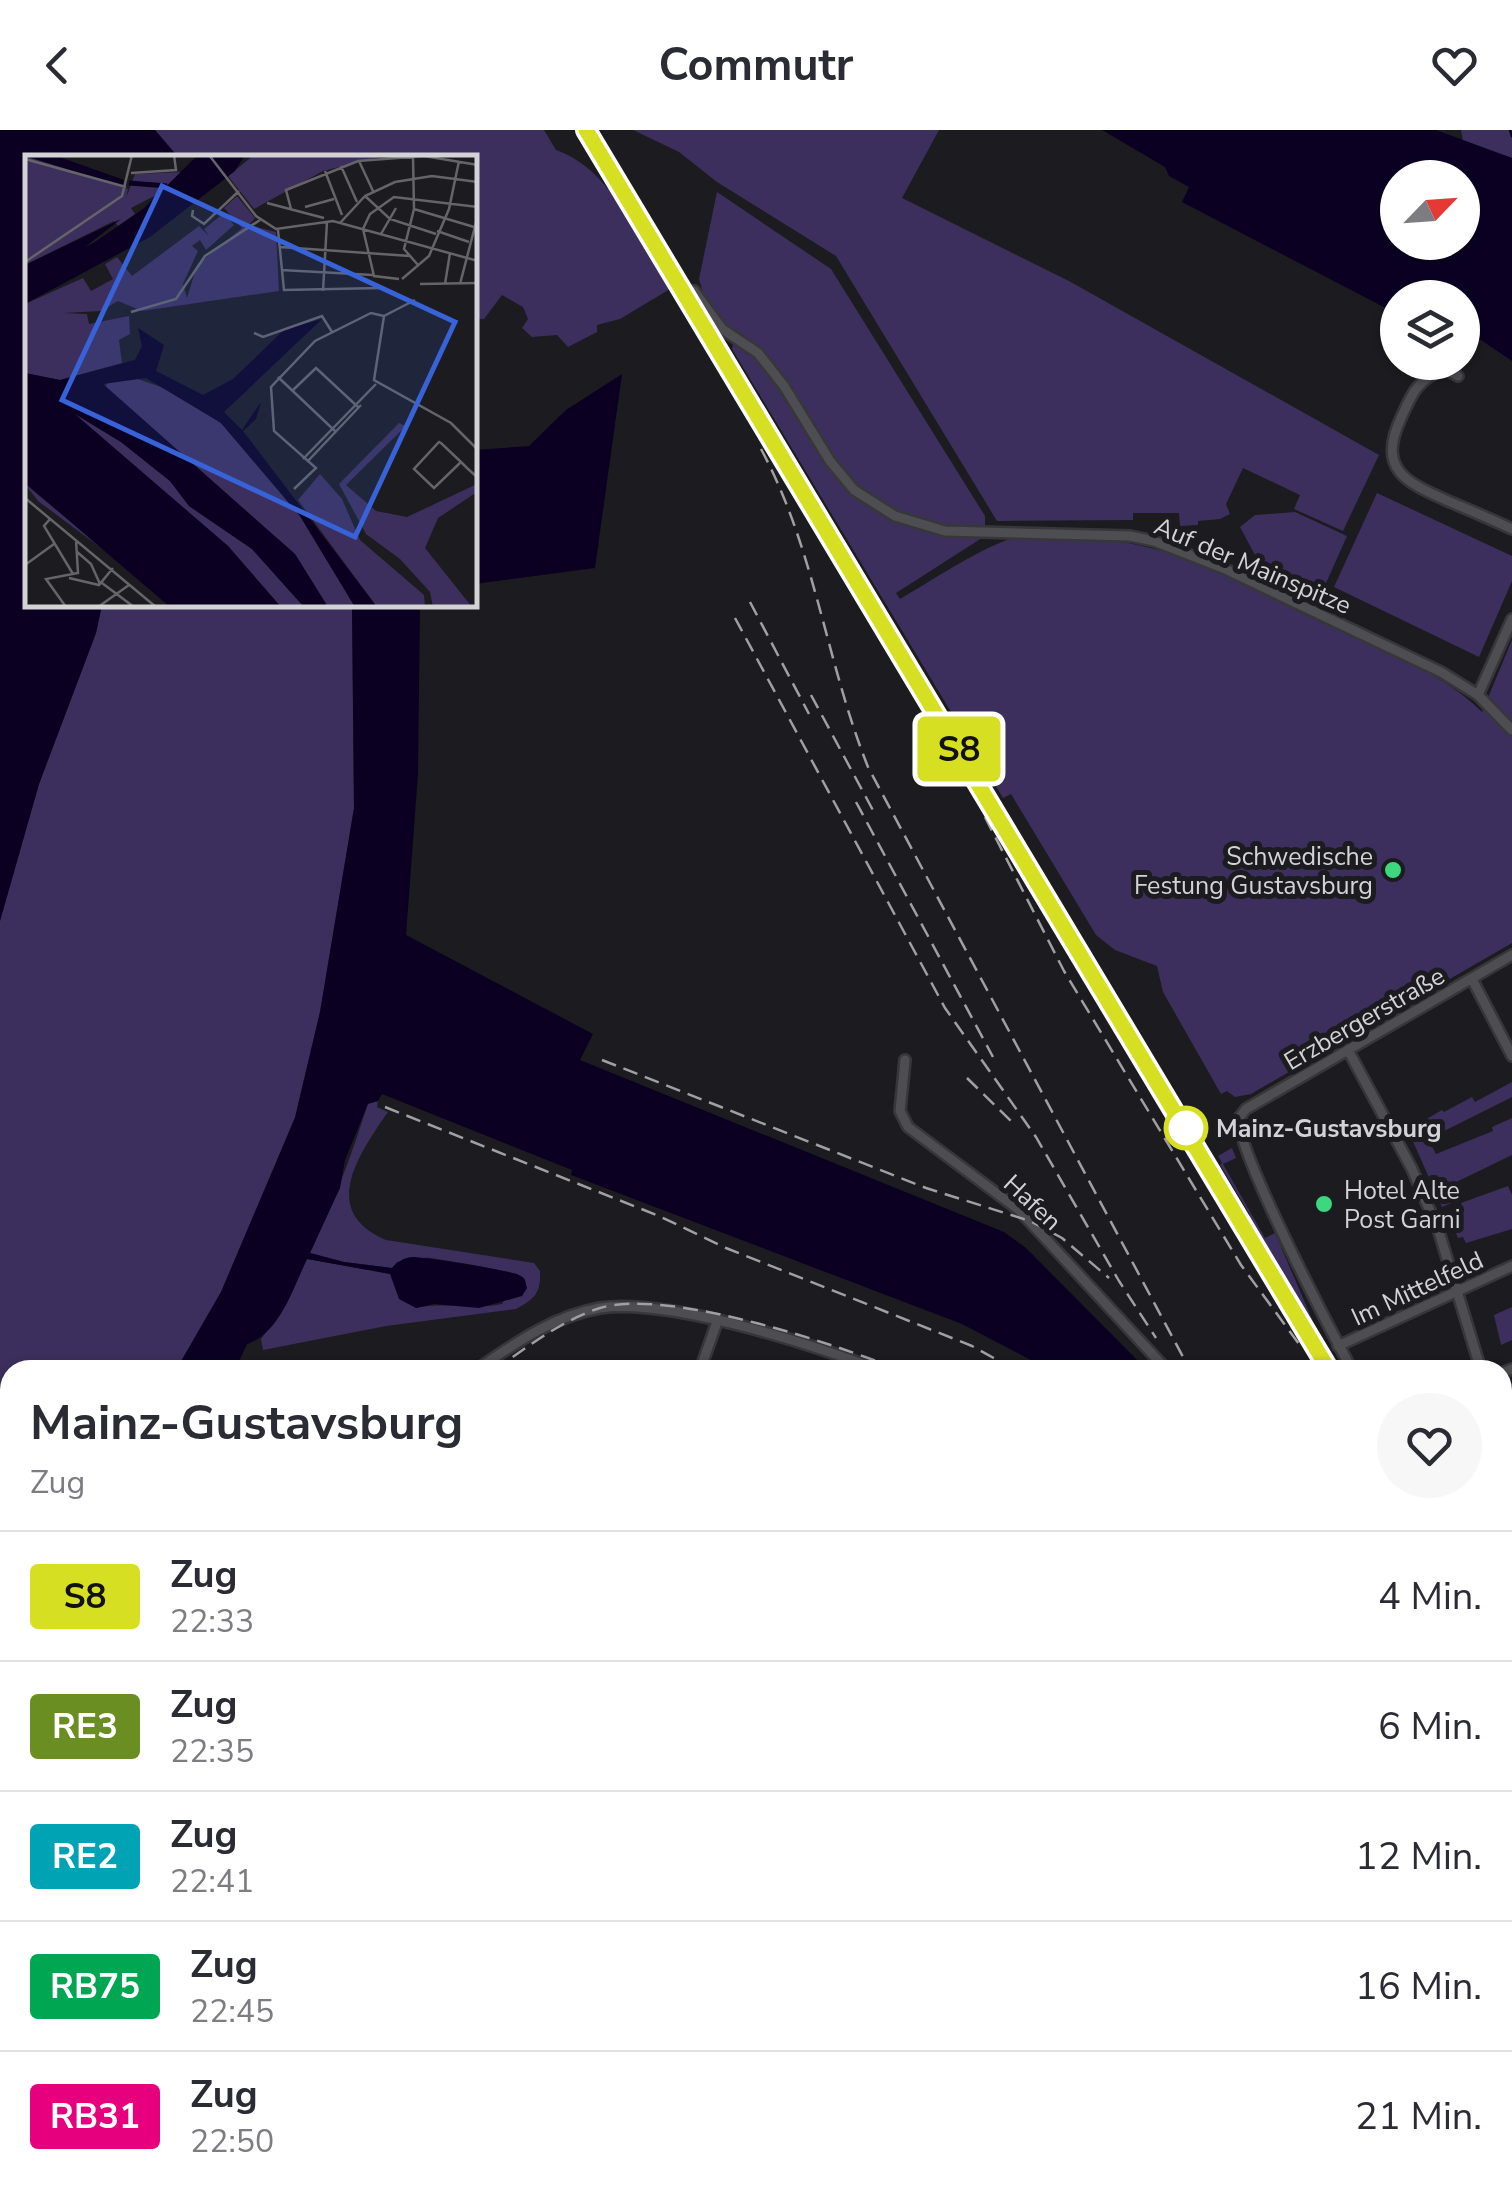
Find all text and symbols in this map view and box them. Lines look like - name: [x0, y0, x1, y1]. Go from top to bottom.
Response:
- text: Commutr: [659, 35, 853, 96]
- icon: back: [30, 38, 85, 93]
- icon: heart: [1427, 38, 1482, 93]
- inset map: [25, 155, 478, 608]
- north arrow: [1380, 160, 1480, 260]
- map controls: [1380, 160, 1480, 380]
- button: layers: [1380, 280, 1480, 380]
- street label: Auf der Mainspitze: [1149, 509, 1356, 623]
- line badge: S8: [914, 716, 1004, 782]
- text: S8: [937, 726, 981, 773]
- place label: Schwedische Festung Gustavsburg: [1134, 840, 1373, 903]
- marker: Schwedische Festung Gustavsburg: [1382, 859, 1404, 881]
- street label: Erzbergerstraße: [1278, 959, 1451, 1079]
- marker: Mainz-Gustavsburg: [1165, 1107, 1207, 1149]
- place label: Mainz-Gustavsburg: [1216, 1112, 1442, 1146]
- street label: Hafen: [996, 1167, 1069, 1238]
- place label: Hotel Alte Post Garni: [1344, 1174, 1461, 1237]
- marker: Hotel Alte Post Garni: [1313, 1193, 1335, 1215]
- street label: Im Mittelfeld: [1346, 1243, 1489, 1334]
- text: Mainz-Gustavsburg: [30, 1390, 463, 1456]
- button: heart: [1377, 1393, 1482, 1498]
- text: Zug: [30, 1461, 85, 1504]
- text: Zug: [170, 1549, 238, 1600]
- text: 4 Min.: [1378, 1571, 1482, 1622]
- text: S8: [63, 1573, 107, 1620]
- text: 22:33: [170, 1600, 254, 1643]
- text: Zug: [170, 1679, 238, 1730]
- text: 6 Min.: [1378, 1701, 1482, 1752]
- text: RE3: [52, 1703, 118, 1750]
- text: 22:35: [170, 1730, 254, 1773]
- text: Zug: [170, 1809, 238, 1860]
- text: 12 Min.: [1355, 1831, 1482, 1882]
- text: RE2: [52, 1833, 118, 1880]
- text: 22:41: [170, 1860, 254, 1903]
- text: Zug: [190, 1939, 258, 1990]
- text: 16 Min.: [1355, 1961, 1482, 2012]
- text: RB75: [50, 1963, 140, 2010]
- text: 22:45: [190, 1990, 274, 2033]
- text: Zug: [190, 2069, 258, 2120]
- text: 21 Min.: [1355, 2091, 1482, 2142]
- text: RB31: [50, 2093, 140, 2140]
- text: 22:50: [190, 2120, 274, 2163]

